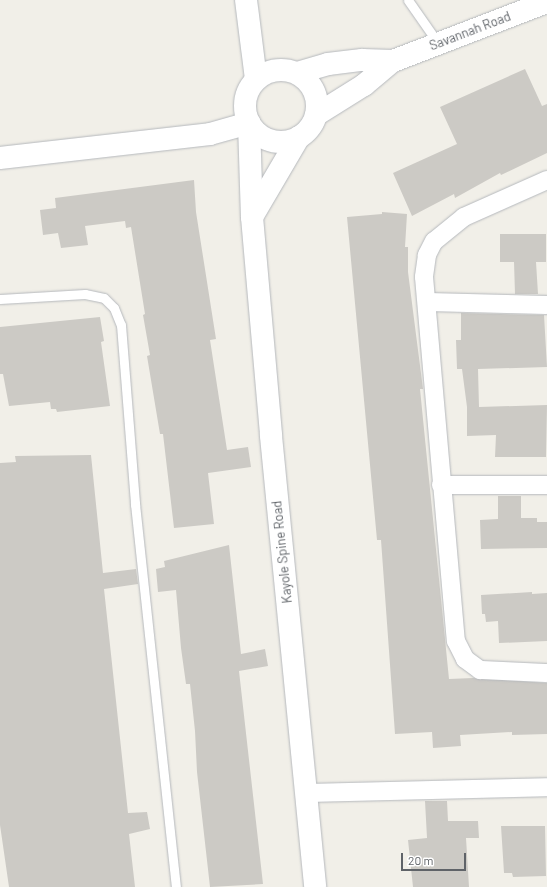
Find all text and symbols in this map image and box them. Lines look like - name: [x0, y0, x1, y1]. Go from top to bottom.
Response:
- street label: Savannah Road: [427, 8, 513, 54]
- street label: Kayole Spine Road: [269, 500, 295, 604]
- scale bar: [403, 845, 468, 871]
- text: 20 m: [408, 853, 434, 867]

